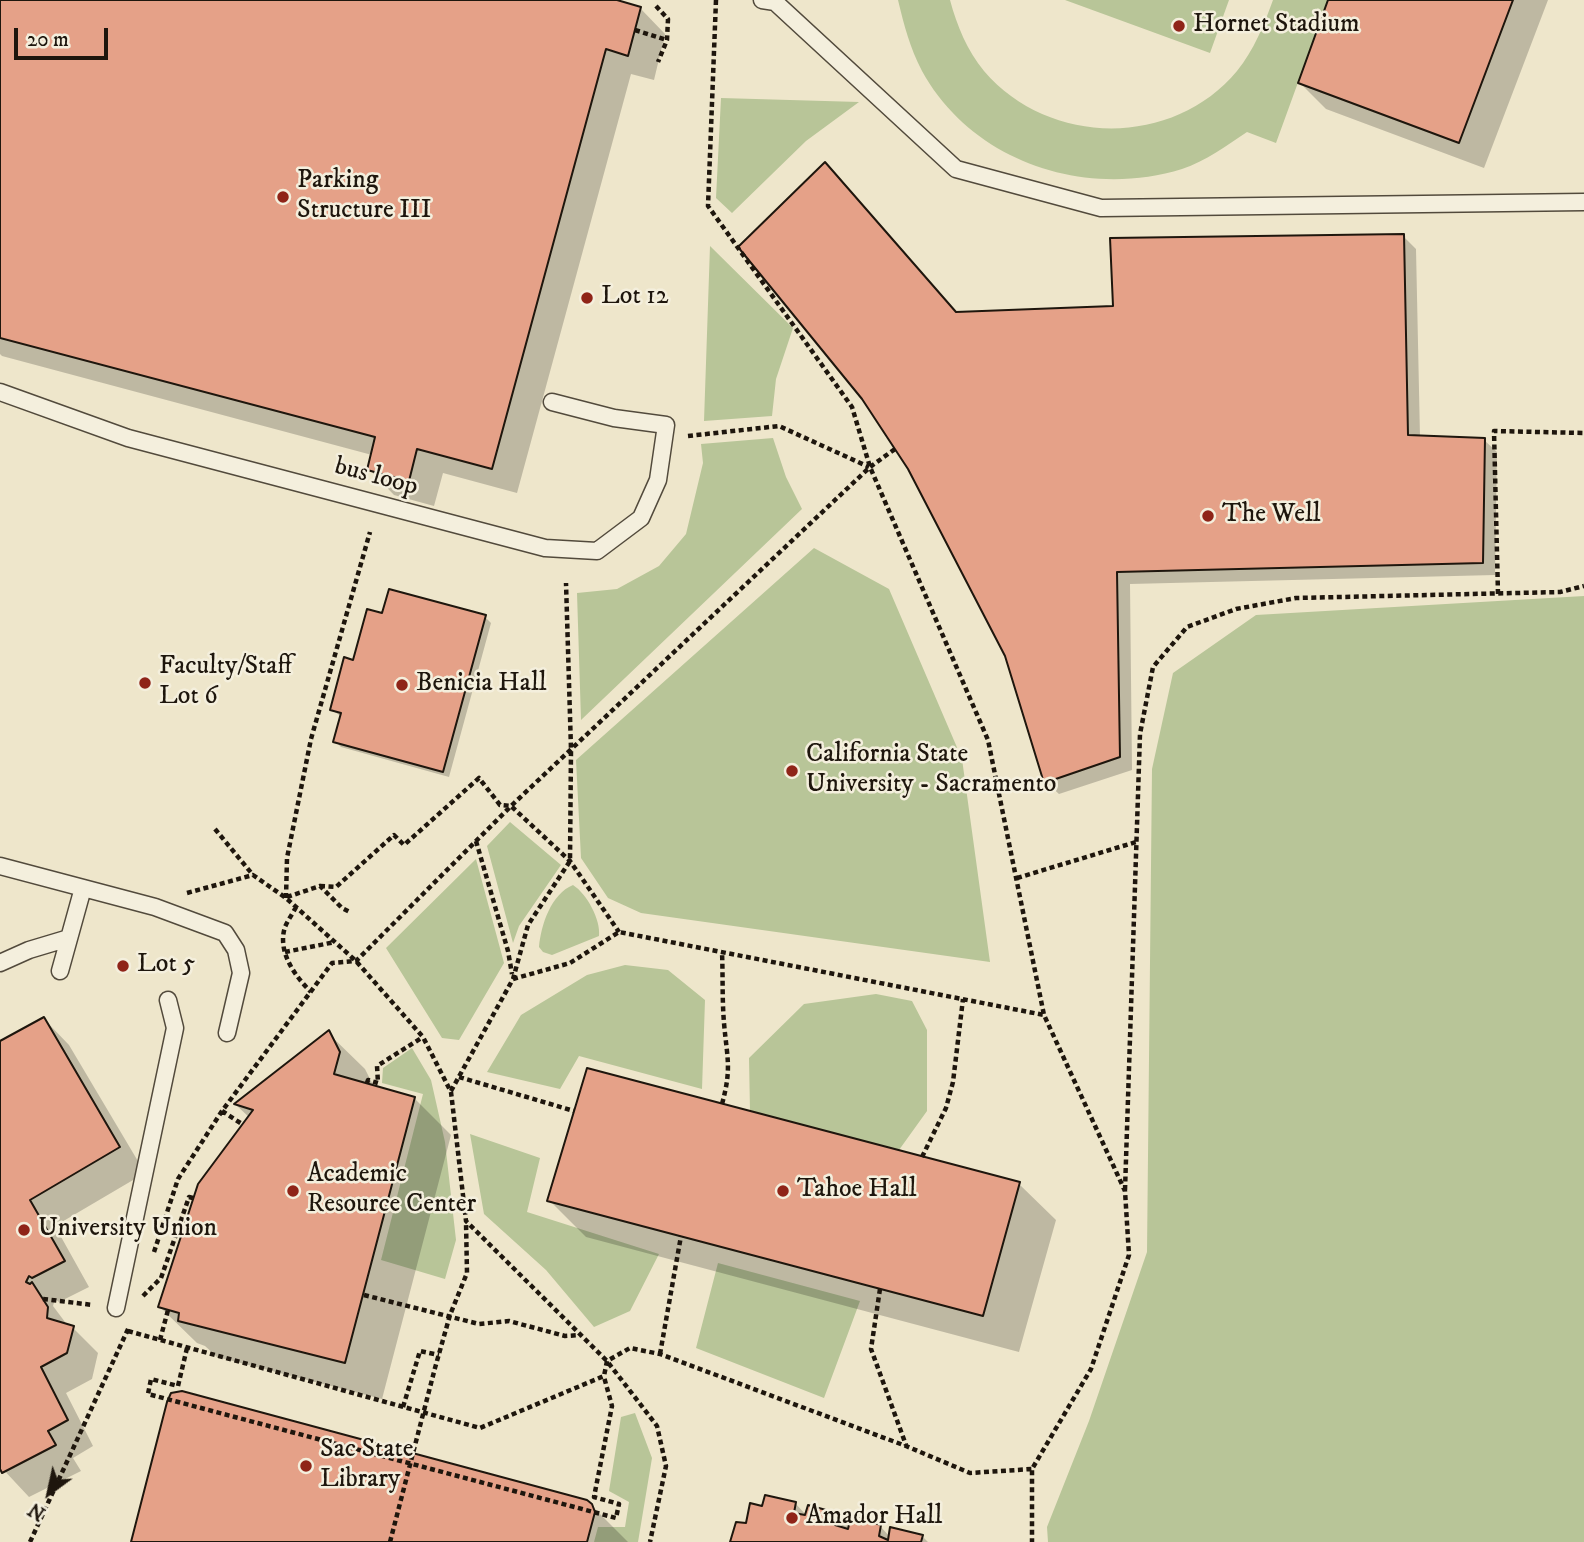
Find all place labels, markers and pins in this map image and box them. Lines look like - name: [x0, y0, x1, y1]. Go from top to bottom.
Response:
- place label: Hornet Stadium: [1193, 10, 1360, 42]
- marker: Hornet Stadium: [1171, 18, 1187, 34]
- place label: Parking Structure III: [297, 166, 431, 228]
- marker: Parking Structure III: [275, 189, 291, 205]
- place label: Lot 12: [601, 282, 669, 314]
- marker: Lot 12: [579, 290, 595, 306]
- place label: The Well: [1222, 500, 1321, 532]
- marker: The Well: [1200, 508, 1216, 524]
- place label: Faculty/Staff Lot 6: [159, 652, 292, 714]
- place label: Benicia Hall: [416, 669, 547, 701]
- marker: Faculty/Staff Lot 6: [137, 675, 153, 691]
- marker: Benicia Hall: [394, 677, 410, 693]
- place label: California State University - Sacramento: [806, 740, 1057, 802]
- marker: California State University - Sacramento: [784, 763, 800, 779]
- place label: Lot 5: [137, 950, 195, 982]
- marker: Lot 5: [115, 958, 131, 974]
- place label: Academic Resource Center: [307, 1160, 476, 1222]
- place label: Tahoe Hall: [797, 1175, 916, 1207]
- marker: Academic Resource Center: [285, 1183, 301, 1199]
- marker: Tahoe Hall: [775, 1183, 791, 1199]
- place label: University Union: [38, 1214, 217, 1246]
- marker: University Union: [16, 1222, 32, 1238]
- place label: Sac State Library: [320, 1435, 414, 1496]
- marker: Sac State Library: [298, 1458, 314, 1474]
- place label: Amador Hall: [806, 1502, 942, 1534]
- marker: Amador Hall: [784, 1510, 800, 1526]

